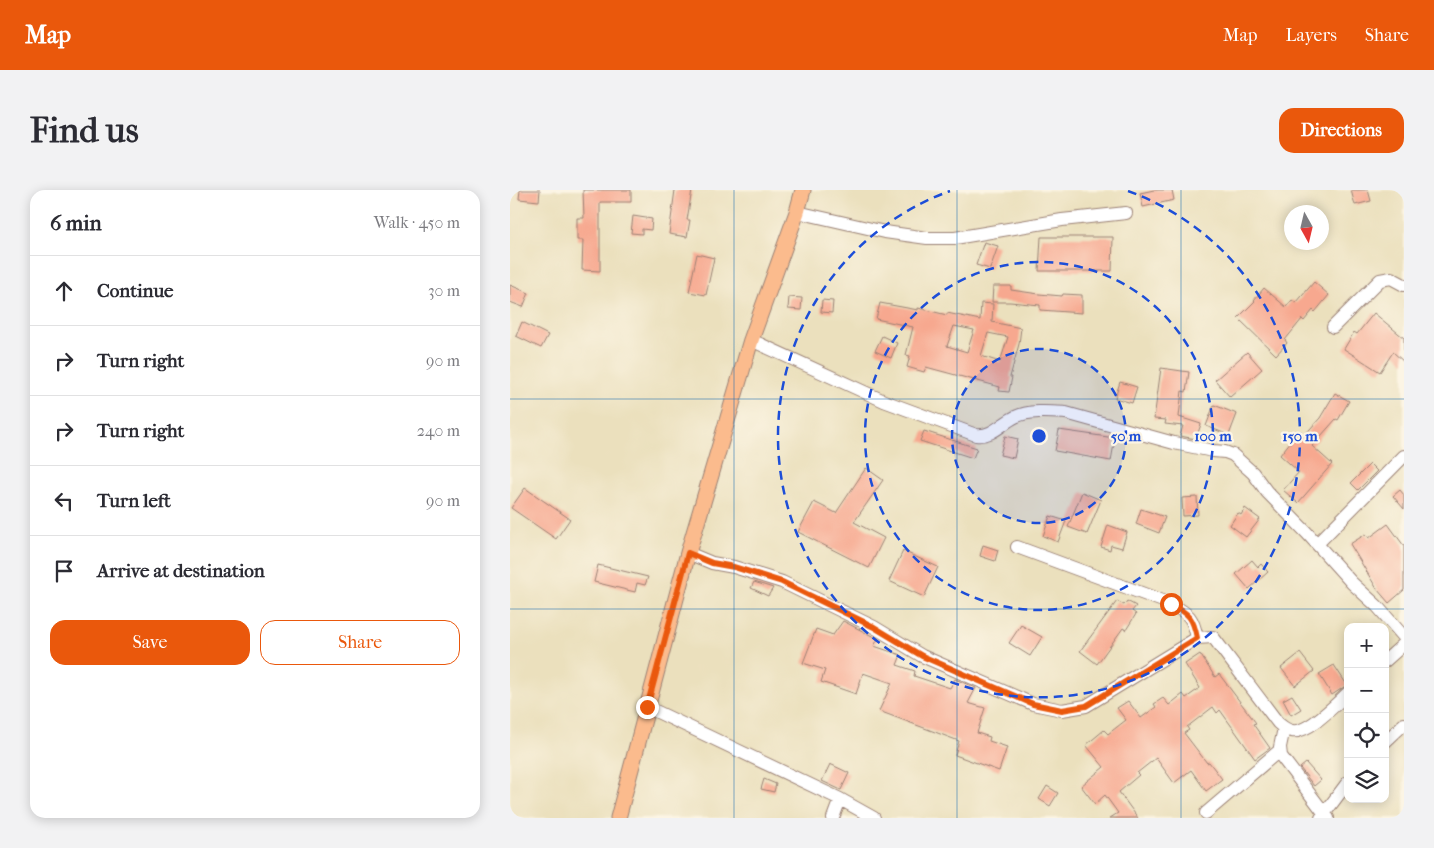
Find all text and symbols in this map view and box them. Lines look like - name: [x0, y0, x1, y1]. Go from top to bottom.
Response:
- text: Map: [25, 21, 71, 49]
- text: Map: [1223, 25, 1257, 46]
- text: Layers: [1285, 25, 1337, 46]
- text: Share: [1365, 25, 1409, 46]
- button: Directions: [1279, 108, 1404, 153]
- text: Find us: [30, 110, 139, 151]
- north arrow: [1284, 205, 1329, 250]
- text: 6 min: [50, 211, 102, 235]
- text: Walk · 450 m: [374, 213, 460, 232]
- icon: ahead: [50, 277, 78, 305]
- text: Continue: [97, 280, 173, 302]
- text: 30 m: [428, 281, 460, 300]
- icon: right: [50, 347, 78, 375]
- text: Turn right: [97, 350, 184, 372]
- text: 90 m: [426, 351, 460, 370]
- icon: right: [50, 417, 78, 445]
- text: Turn right: [97, 420, 184, 442]
- text: 240 m: [417, 421, 460, 440]
- centre of rings: [1030, 427, 1048, 445]
- text: 50 m: [1111, 427, 1142, 445]
- text: 100 m: [1194, 427, 1232, 445]
- text: 150 m: [1282, 427, 1318, 445]
- icon: left: [50, 487, 78, 515]
- text: Turn left: [97, 490, 171, 512]
- text: 90 m: [426, 491, 460, 510]
- icon: arrive: [50, 557, 78, 585]
- text: Arrive at destination: [97, 560, 265, 582]
- route start: [1160, 593, 1183, 616]
- button: Save: [50, 620, 250, 665]
- button: Share: [260, 620, 460, 665]
- map controls: [1344, 623, 1389, 803]
- button: +: [1344, 623, 1389, 668]
- button: −: [1344, 668, 1389, 713]
- route end: [636, 696, 659, 719]
- button: locate: [1344, 713, 1389, 758]
- button: layers: [1344, 758, 1389, 803]

